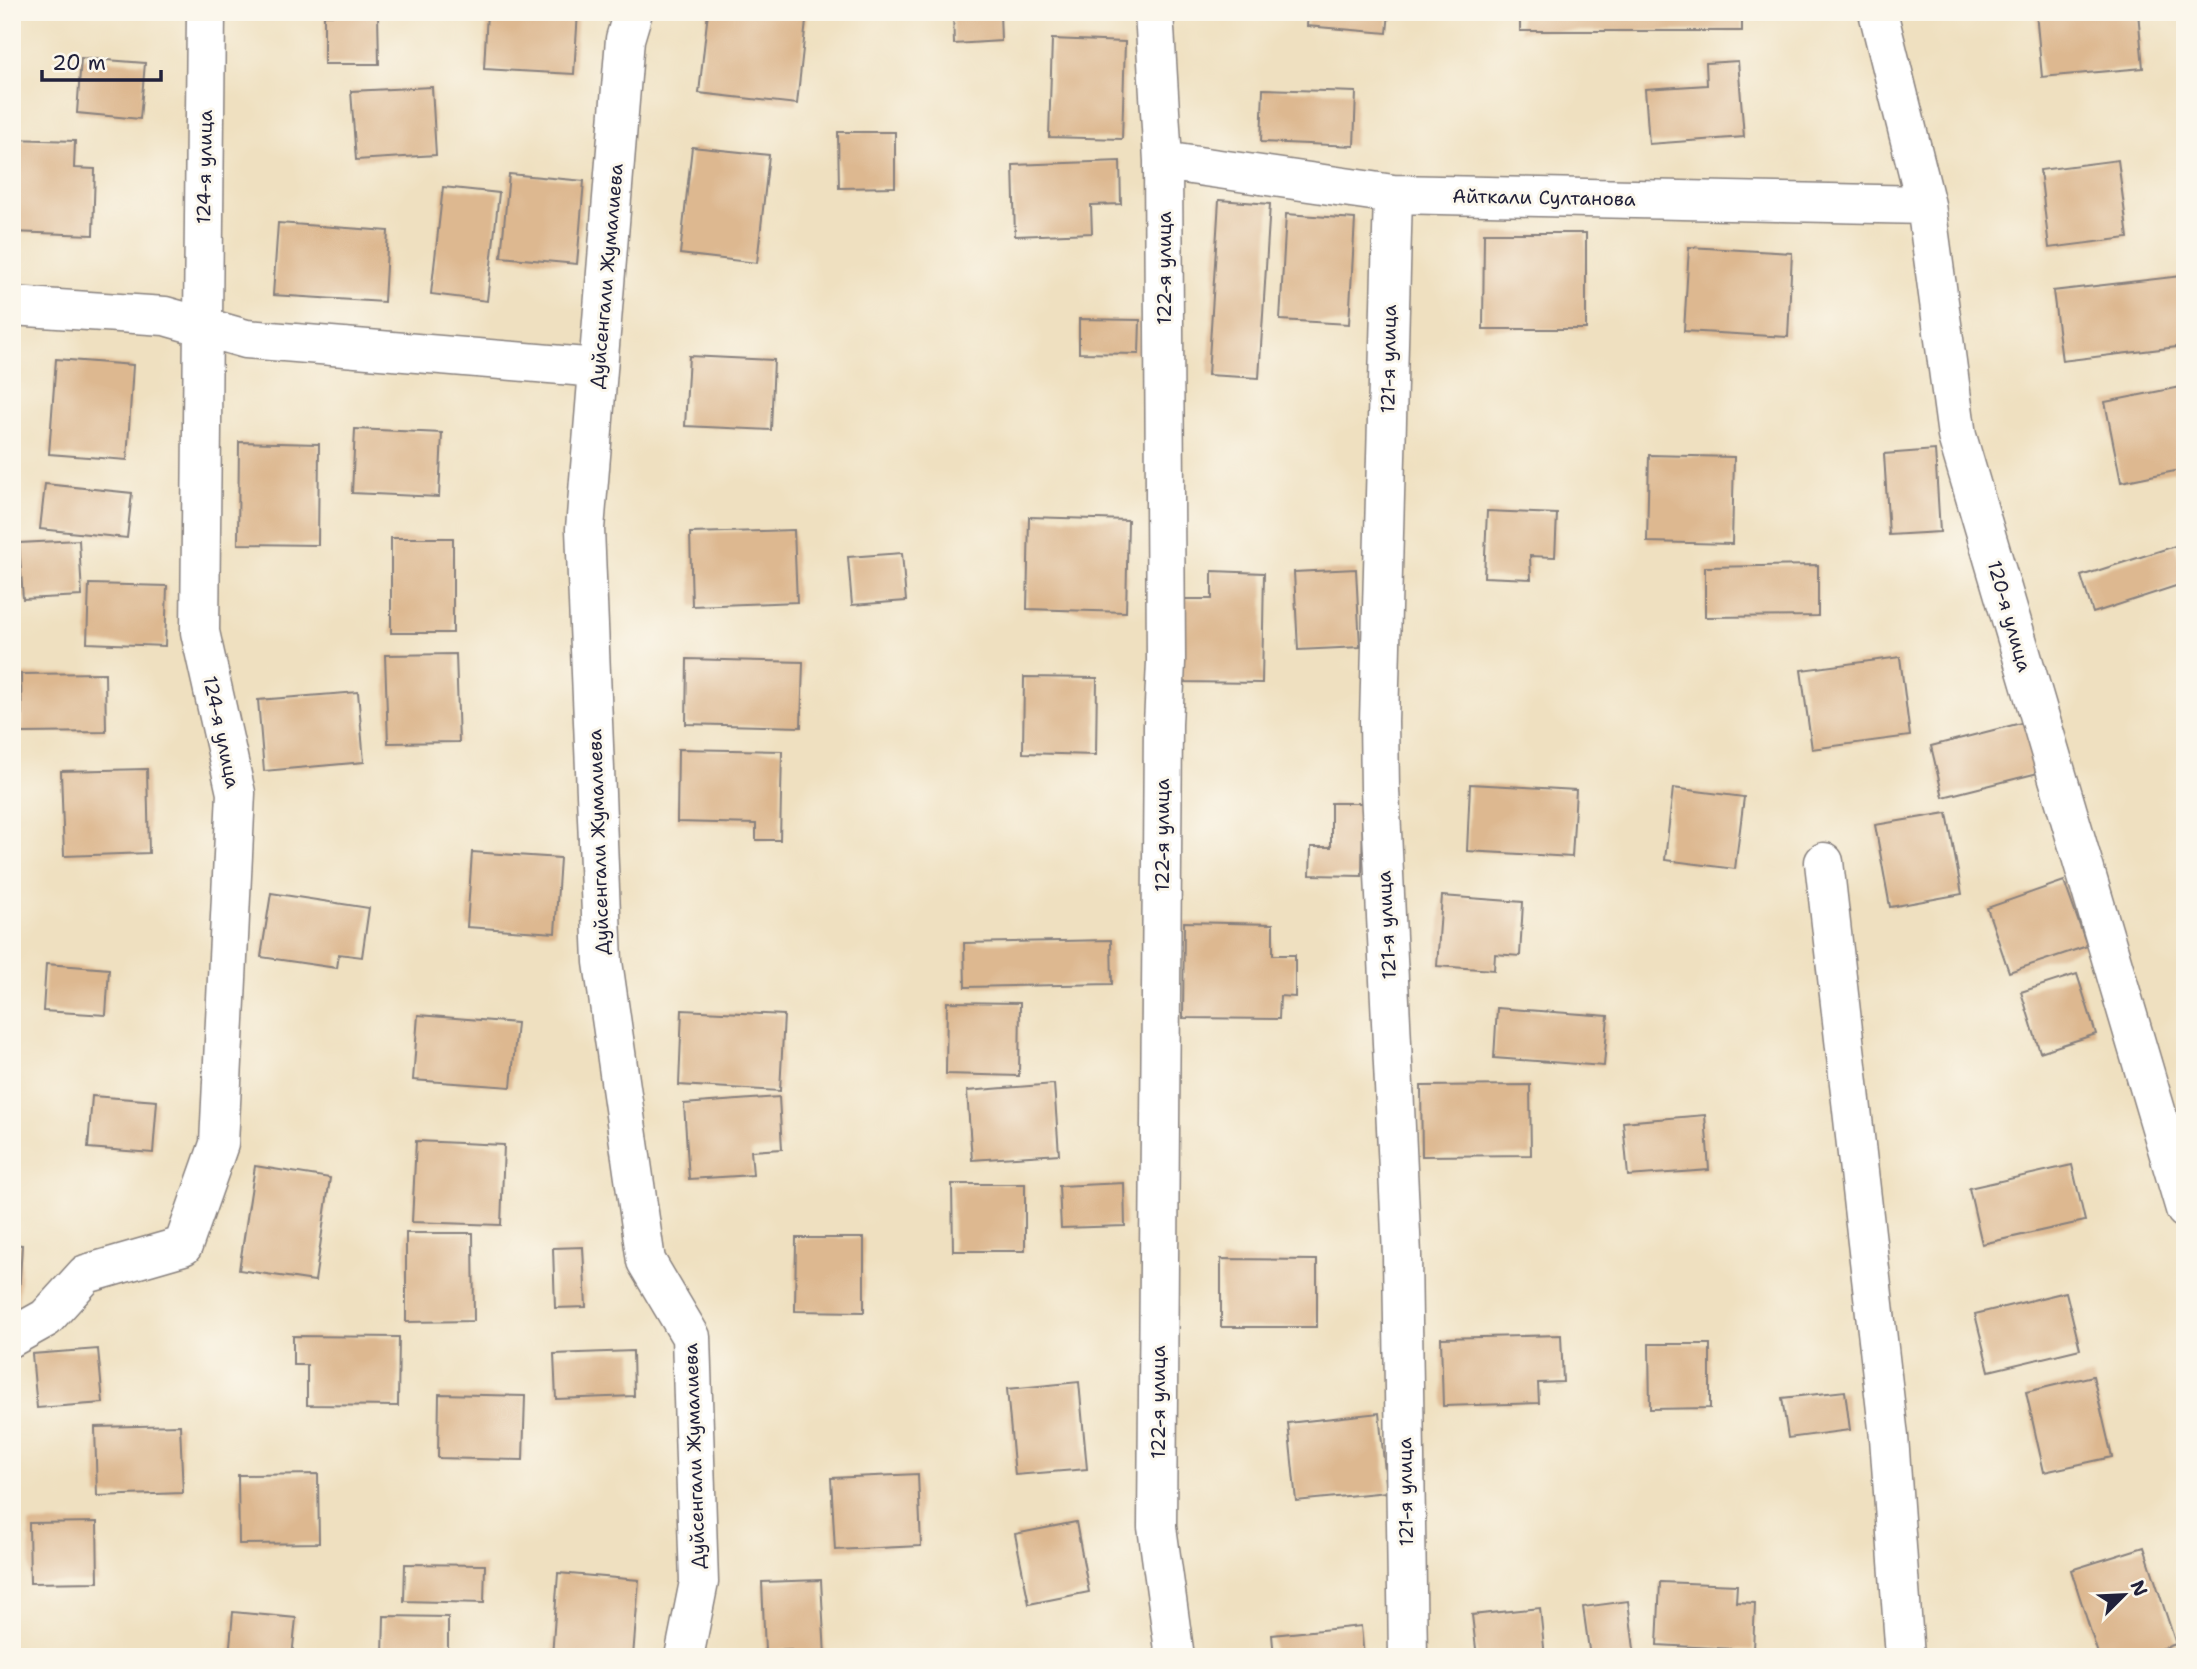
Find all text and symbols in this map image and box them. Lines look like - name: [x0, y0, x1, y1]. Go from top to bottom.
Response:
- scale bar: [42, 38, 161, 82]
- text: 20 m: [52, 49, 106, 77]
- street label: 124-я улица: [191, 109, 218, 224]
- street label: Дуйсенгали Жумалиева: [584, 162, 629, 390]
- street label: Айткали Султанова: [1452, 183, 1636, 212]
- street label: 122-я улица: [1152, 211, 1177, 325]
- street label: 121-я улица: [1375, 304, 1402, 414]
- street label: 120-я улица: [1982, 558, 2037, 675]
- street label: 124-я улица: [197, 674, 246, 791]
- street label: Дуйсенгали Жумалиева: [582, 728, 615, 955]
- street label: 122-я улица: [1150, 778, 1175, 892]
- street label: 121-я улица: [1371, 870, 1402, 980]
- street label: Дуйсенгали Жумалиева: [678, 1342, 711, 1569]
- street label: 122-я улица: [1146, 1345, 1171, 1459]
- street label: 121-я улица: [1392, 1437, 1419, 1547]
- north arrow: [2088, 1560, 2158, 1630]
- text: N: [2125, 1576, 2154, 1600]

